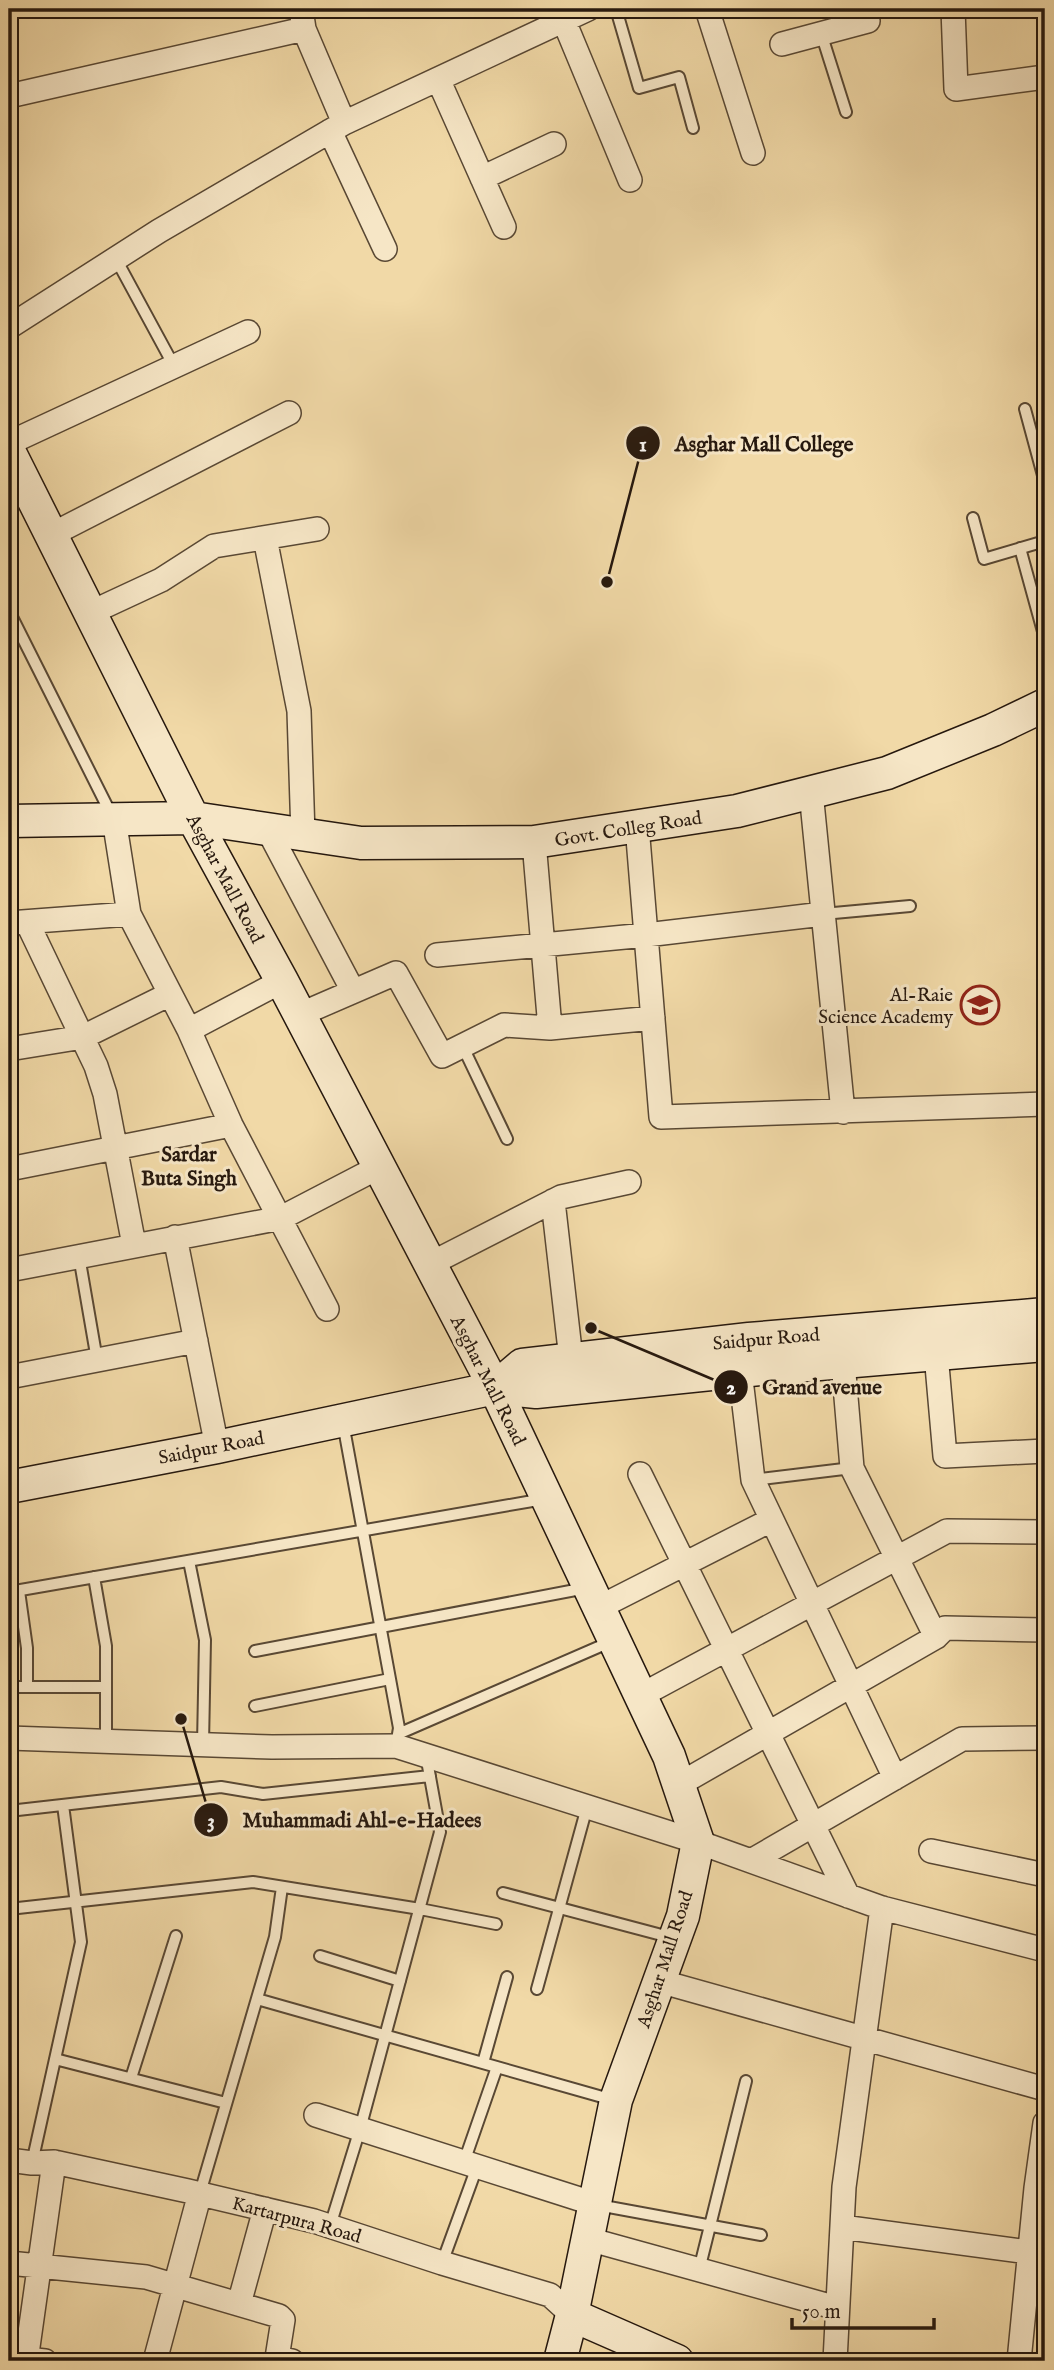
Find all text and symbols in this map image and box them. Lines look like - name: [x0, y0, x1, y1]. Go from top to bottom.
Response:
- callout: Asghar Mall College: [625, 422, 867, 464]
- text: 1: [639, 432, 647, 459]
- text: Asghar Mall College: [674, 432, 854, 459]
- street label: Govt. Colleg Road: [553, 806, 704, 853]
- street label: Asghar Mall Road: [180, 809, 269, 948]
- place label: Al-Raie Science Academy: [818, 984, 954, 1030]
- school or university icon: Al-Raie Science Academy: [959, 984, 1001, 1026]
- district label: Sardar Buta Singh: [141, 1142, 238, 1193]
- street label: Asghar Mall Road: [444, 1311, 531, 1451]
- street label: Saidpur Road: [712, 1323, 821, 1357]
- callout: Grand avenue: [713, 1366, 896, 1408]
- text: 2: [726, 1375, 736, 1402]
- text: Grand avenue: [762, 1375, 882, 1402]
- street label: Saidpur Road: [156, 1427, 267, 1471]
- callout: Muhammadi Ahl-e-Hadees: [194, 1799, 496, 1841]
- text: 3: [207, 1808, 215, 1835]
- text: Muhammadi Ahl-e-Hadees: [243, 1808, 481, 1835]
- street label: Asghar Mall Road: [632, 1887, 700, 2032]
- street label: Kartarpura Road: [229, 2192, 365, 2250]
- scale bar: [792, 2286, 933, 2330]
- text: 50 m: [802, 2299, 841, 2326]

